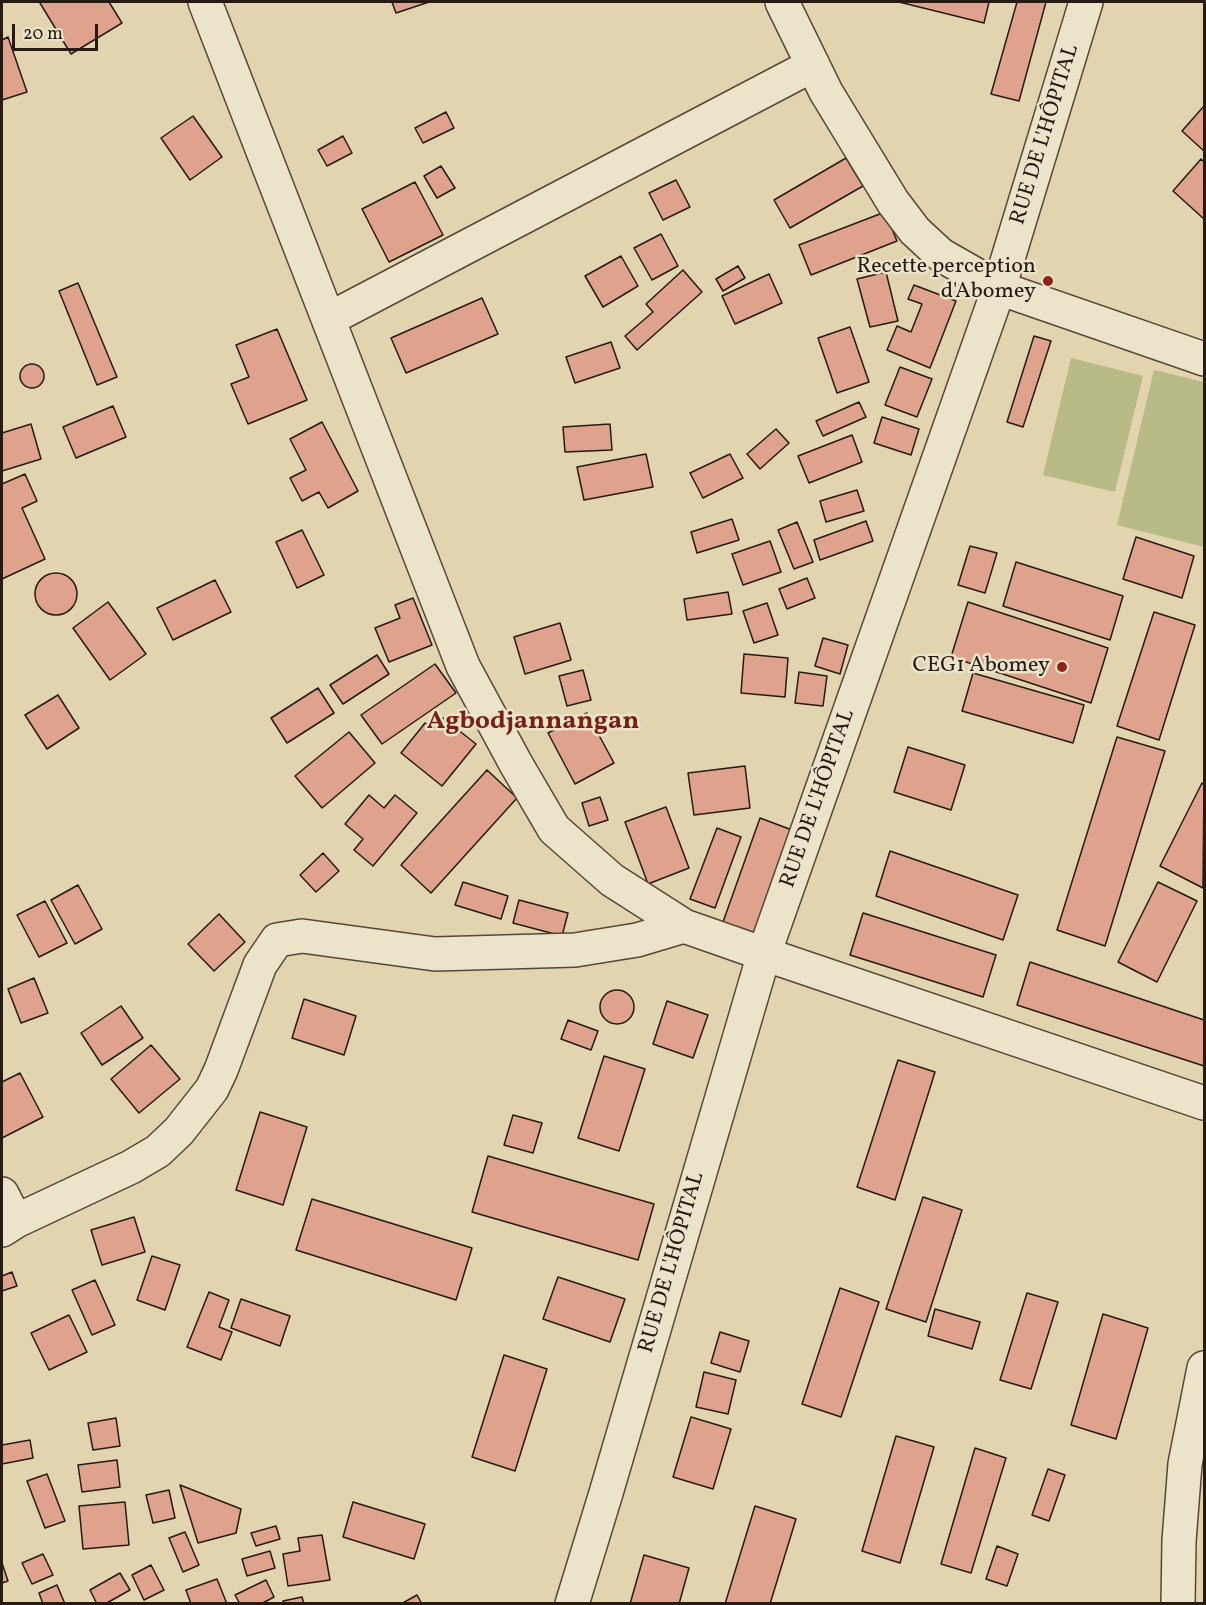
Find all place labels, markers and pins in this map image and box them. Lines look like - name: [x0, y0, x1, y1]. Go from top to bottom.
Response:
- place label: Recette perception d'Abomey: [857, 255, 1036, 306]
- marker: Recette perception d'Abomey: [1041, 274, 1055, 288]
- place label: CEG1 Abomey: [913, 654, 1050, 680]
- marker: CEG1 Abomey: [1055, 660, 1069, 674]

